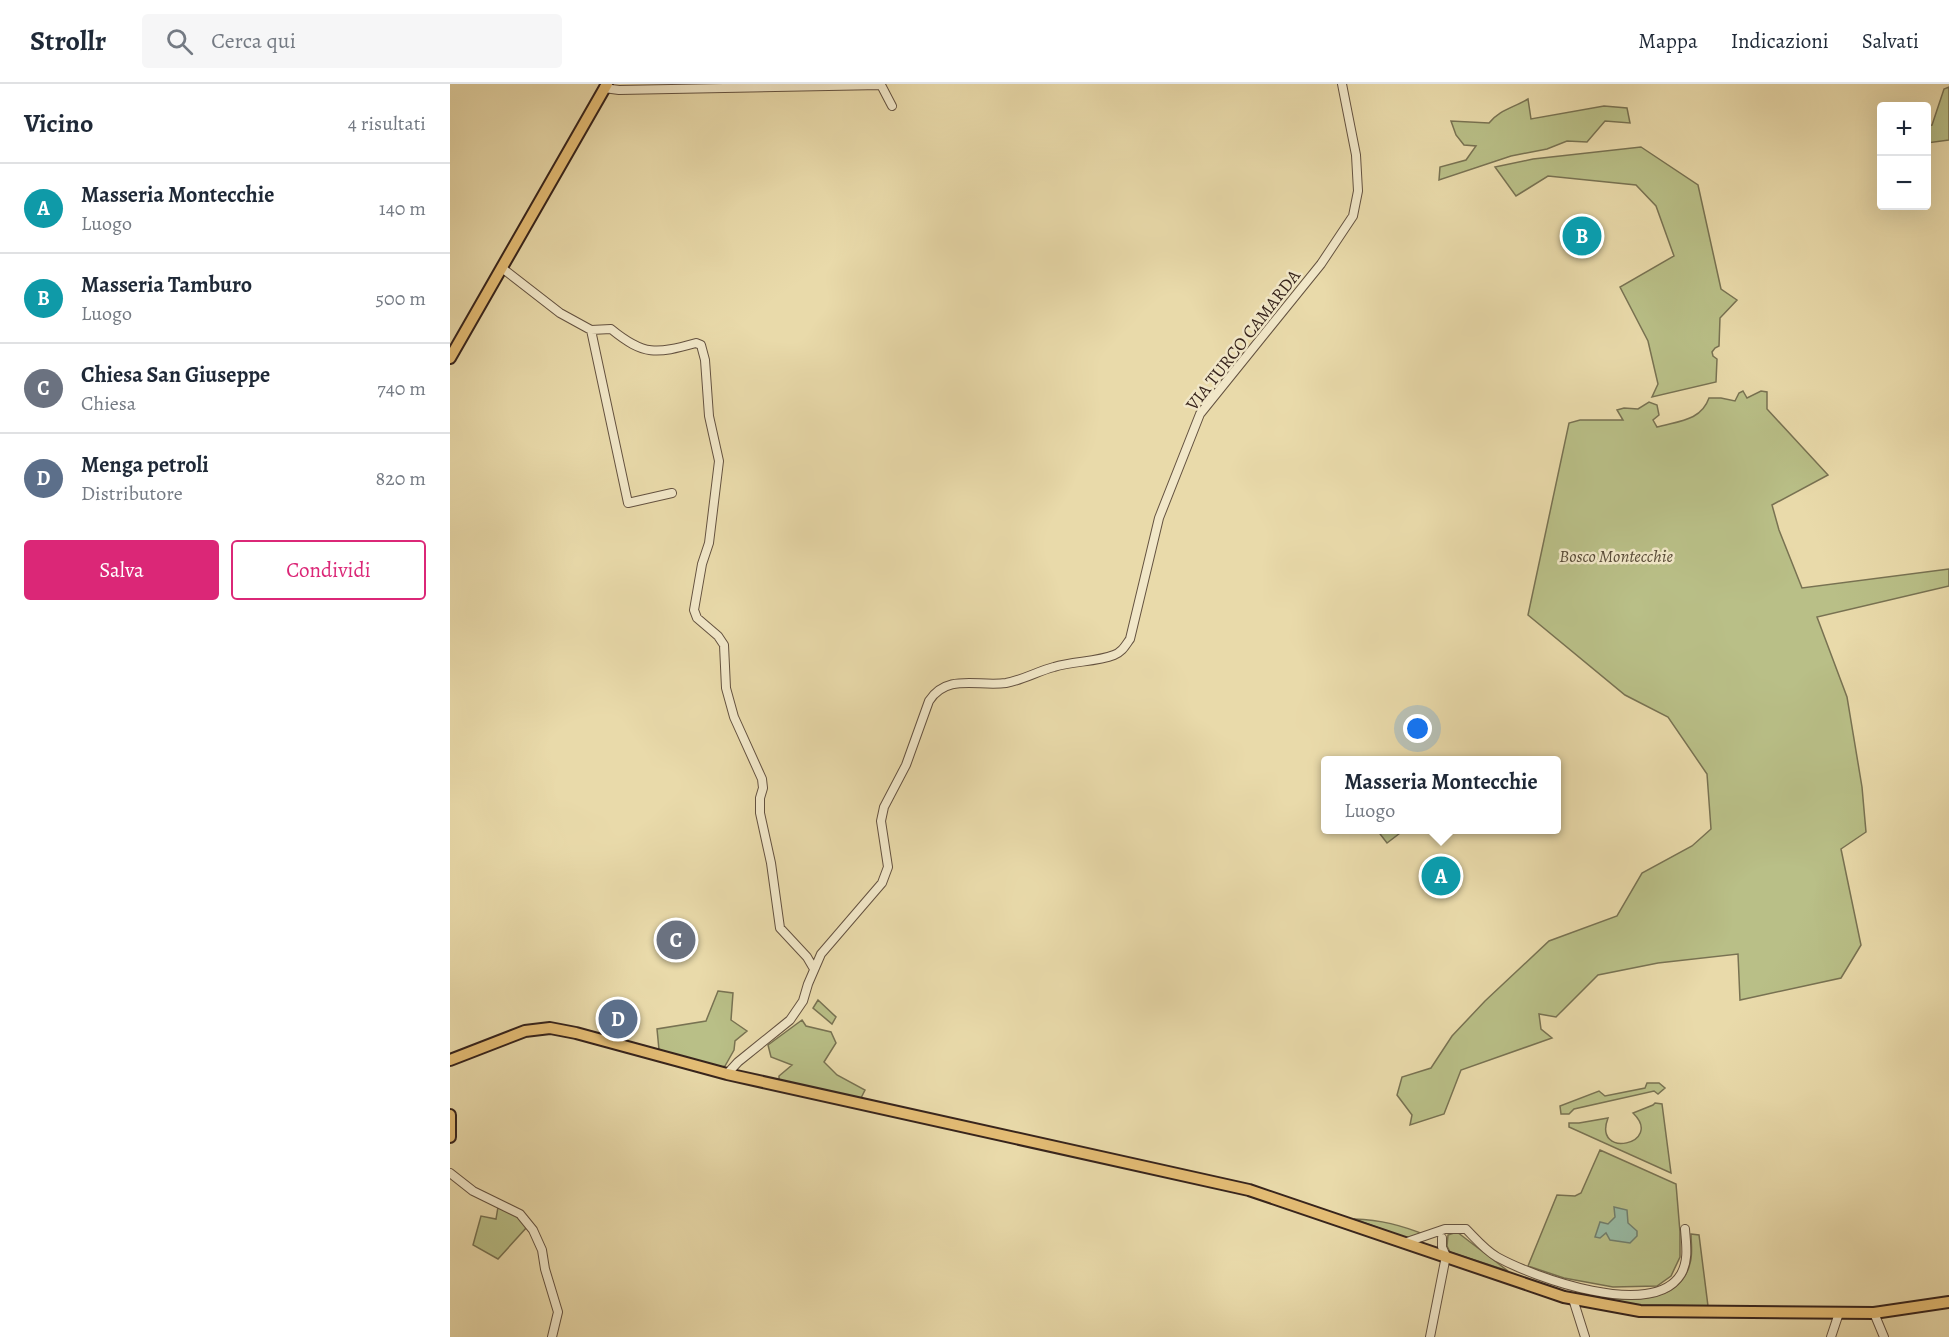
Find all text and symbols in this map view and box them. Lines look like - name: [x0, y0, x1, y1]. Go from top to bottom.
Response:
- search box: [142, 14, 562, 68]
- text: Strollr: [30, 22, 106, 60]
- icon: search: [163, 25, 196, 58]
- text: Cerca qui: [211, 26, 296, 56]
- text: Mappa: [1638, 27, 1698, 55]
- text: Indicazioni: [1731, 27, 1829, 55]
- text: Salvati: [1862, 27, 1919, 55]
- map controls: [1877, 102, 1931, 210]
- button: +: [1877, 102, 1931, 156]
- text: Vicino: [24, 106, 93, 141]
- text: 4 risultati: [348, 110, 426, 137]
- button: −: [1877, 156, 1931, 210]
- text: Masseria Montecchie: [81, 180, 274, 210]
- text: A: [37, 195, 50, 222]
- text: 140 m: [379, 195, 426, 222]
- text: Luogo: [81, 210, 132, 237]
- pin: B: [1562, 214, 1602, 258]
- street label: VIA TURCO CAMARDA: [1180, 264, 1306, 416]
- text: Masseria Tamburo: [81, 270, 252, 300]
- text: B: [37, 285, 50, 312]
- text: 500 m: [375, 285, 426, 312]
- text: Luogo: [81, 300, 132, 327]
- text: Chiesa San Giuseppe: [81, 360, 270, 390]
- text: C: [37, 375, 50, 402]
- text: 740 m: [377, 375, 426, 402]
- text: Chiesa: [81, 390, 136, 417]
- text: Menga petroli: [81, 450, 209, 480]
- text: D: [37, 465, 50, 492]
- text: 820 m: [376, 465, 426, 492]
- text: Distributore: [81, 480, 183, 507]
- button: Salva: [24, 540, 219, 600]
- button: Condividi: [231, 540, 426, 600]
- park label: Bosco Montecchie: [1559, 544, 1673, 568]
- your location: [1403, 714, 1432, 743]
- popup: [1321, 756, 1561, 834]
- text: Masseria Montecchie: [1344, 767, 1538, 797]
- text: Luogo: [1344, 797, 1395, 824]
- pin: A: [1422, 854, 1460, 898]
- pin: C: [656, 918, 696, 962]
- pin: D: [598, 996, 638, 1042]

